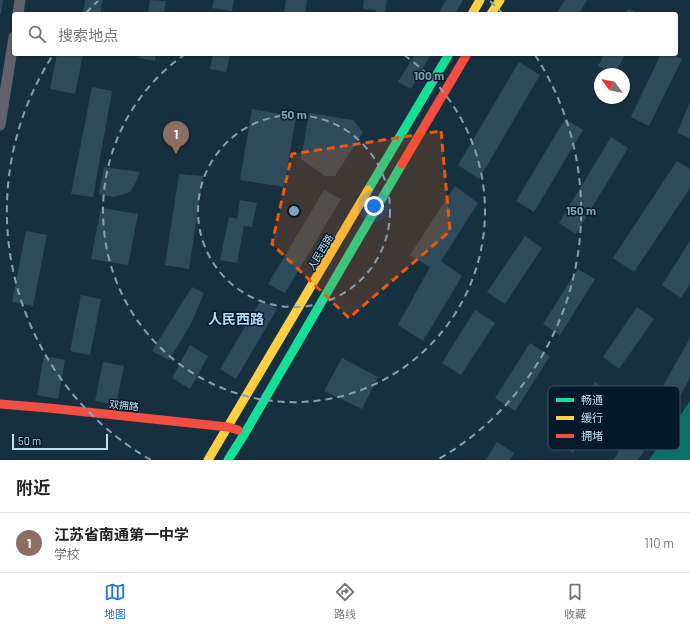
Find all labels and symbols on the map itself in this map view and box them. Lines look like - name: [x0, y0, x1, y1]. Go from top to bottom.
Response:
- text: 100 m: [414, 68, 444, 82]
- north arrow: [594, 68, 630, 104]
- text: 50 m: [281, 107, 307, 121]
- pin: 1: [163, 121, 189, 154]
- your location: [364, 196, 384, 216]
- text: 150 m: [566, 203, 596, 217]
- centre of rings: [287, 204, 301, 218]
- street label: 人民西路: [305, 232, 335, 272]
- district label: 人民西路: [208, 310, 264, 327]
- legend: [548, 386, 680, 450]
- text: 畅通: [581, 393, 603, 406]
- street label: 双拥路: [108, 397, 140, 413]
- text: 缓行: [581, 411, 603, 424]
- text: 拥堵: [581, 429, 603, 442]
- scale bar: [12, 432, 108, 451]

